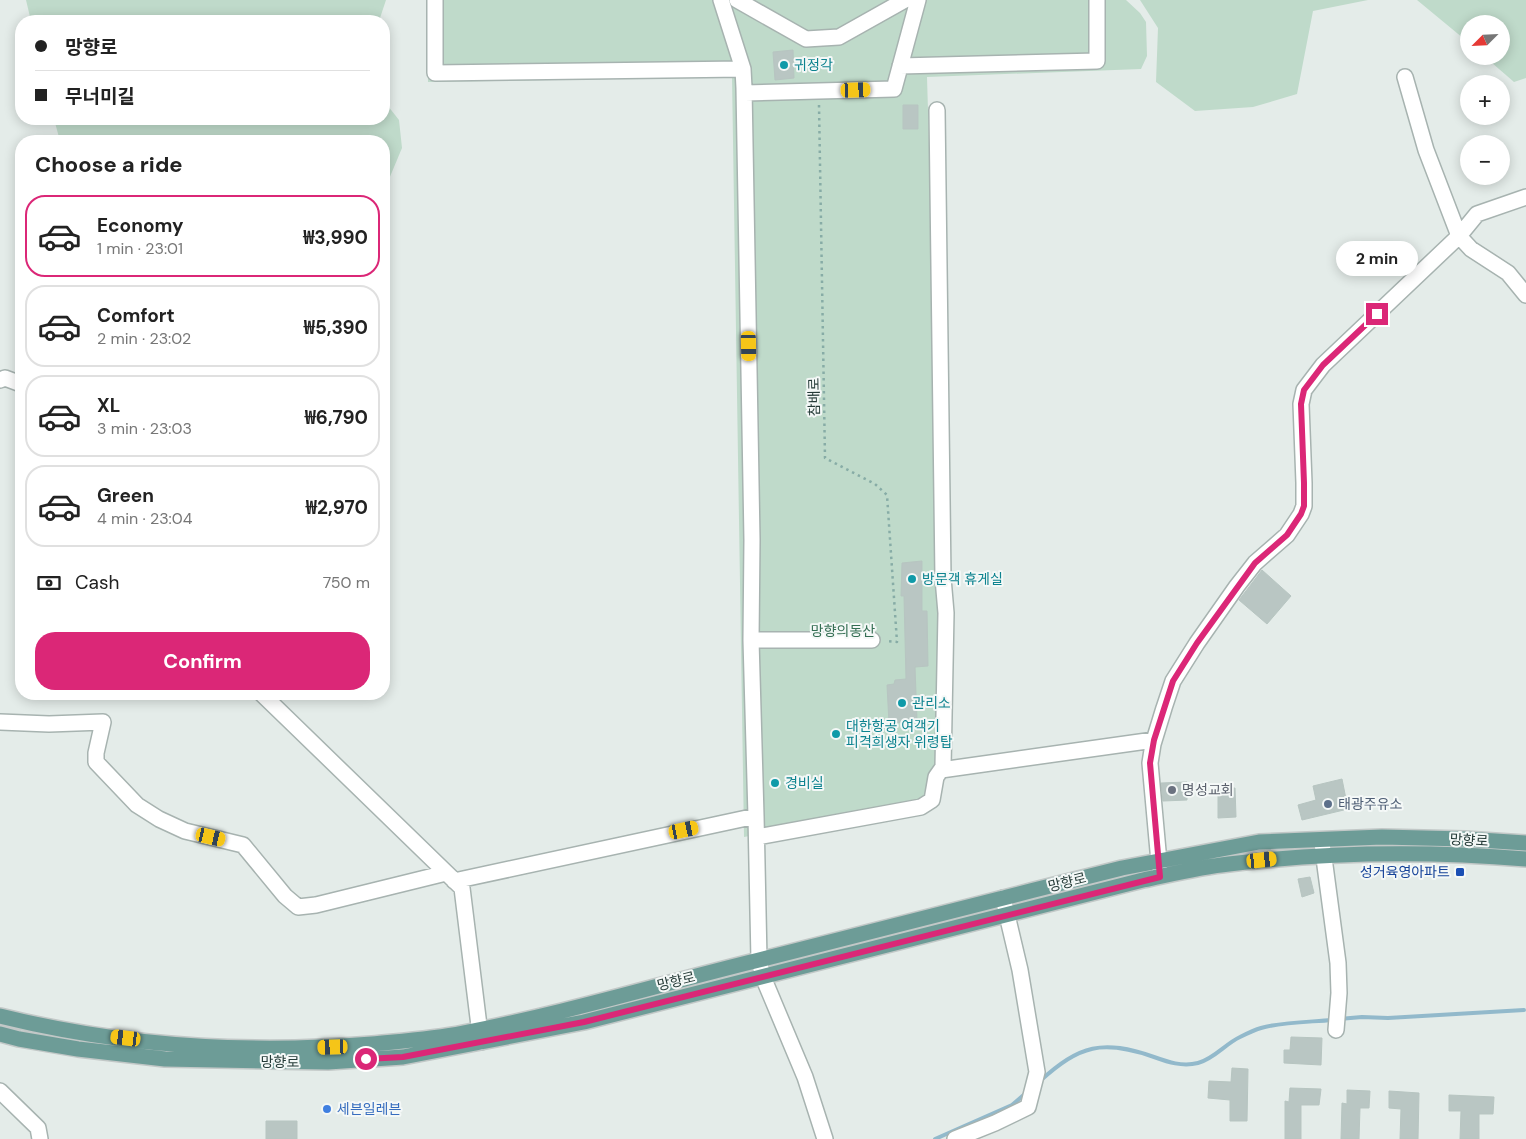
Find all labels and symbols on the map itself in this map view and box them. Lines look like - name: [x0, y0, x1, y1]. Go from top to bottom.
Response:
- north arrow: [1460, 15, 1510, 65]
- place label: 귀정각: [794, 56, 833, 74]
- marker: 귀정각: [778, 59, 790, 71]
- car: [840, 82, 871, 98]
- callout: 2 min: [1336, 242, 1418, 276]
- route end: [1366, 303, 1388, 325]
- car: [741, 331, 756, 361]
- street label: 참배로: [805, 377, 823, 416]
- place label: 방문객 휴게실: [922, 570, 1003, 588]
- marker: 방문객 휴게실: [906, 573, 918, 585]
- park label: 망향의동산: [811, 622, 875, 640]
- place label: 관리소: [912, 694, 951, 712]
- marker: 관리소: [896, 697, 908, 709]
- place label: 대한항공 여객기 피격희생자 위령탑: [846, 717, 953, 751]
- marker: 대한항공 여객기 피격희생자 위령탑: [830, 728, 842, 740]
- place label: 경비실: [785, 774, 824, 792]
- marker: 경비실: [769, 777, 781, 789]
- place label: 명성교회: [1182, 781, 1234, 799]
- marker: 명성교회: [1166, 784, 1178, 796]
- place label: 태광주유소: [1338, 795, 1403, 813]
- marker: 태광주유소: [1322, 798, 1334, 810]
- car: [667, 820, 700, 840]
- car: [194, 826, 227, 848]
- street label: 망향로: [1449, 830, 1489, 850]
- car: [1246, 851, 1277, 869]
- place label: 성거육영아파트: [1360, 863, 1450, 881]
- marker: 성거육영아파트: [1454, 866, 1466, 878]
- street label: 망향로: [1046, 869, 1088, 895]
- street label: 망향로: [655, 968, 697, 994]
- car: [110, 1029, 141, 1047]
- car: [317, 1039, 348, 1055]
- route start: [355, 1048, 377, 1070]
- street label: 망향로: [261, 1053, 299, 1071]
- place label: 세븐일레븐: [337, 1100, 402, 1118]
- marker: 세븐일레븐: [321, 1103, 333, 1115]

